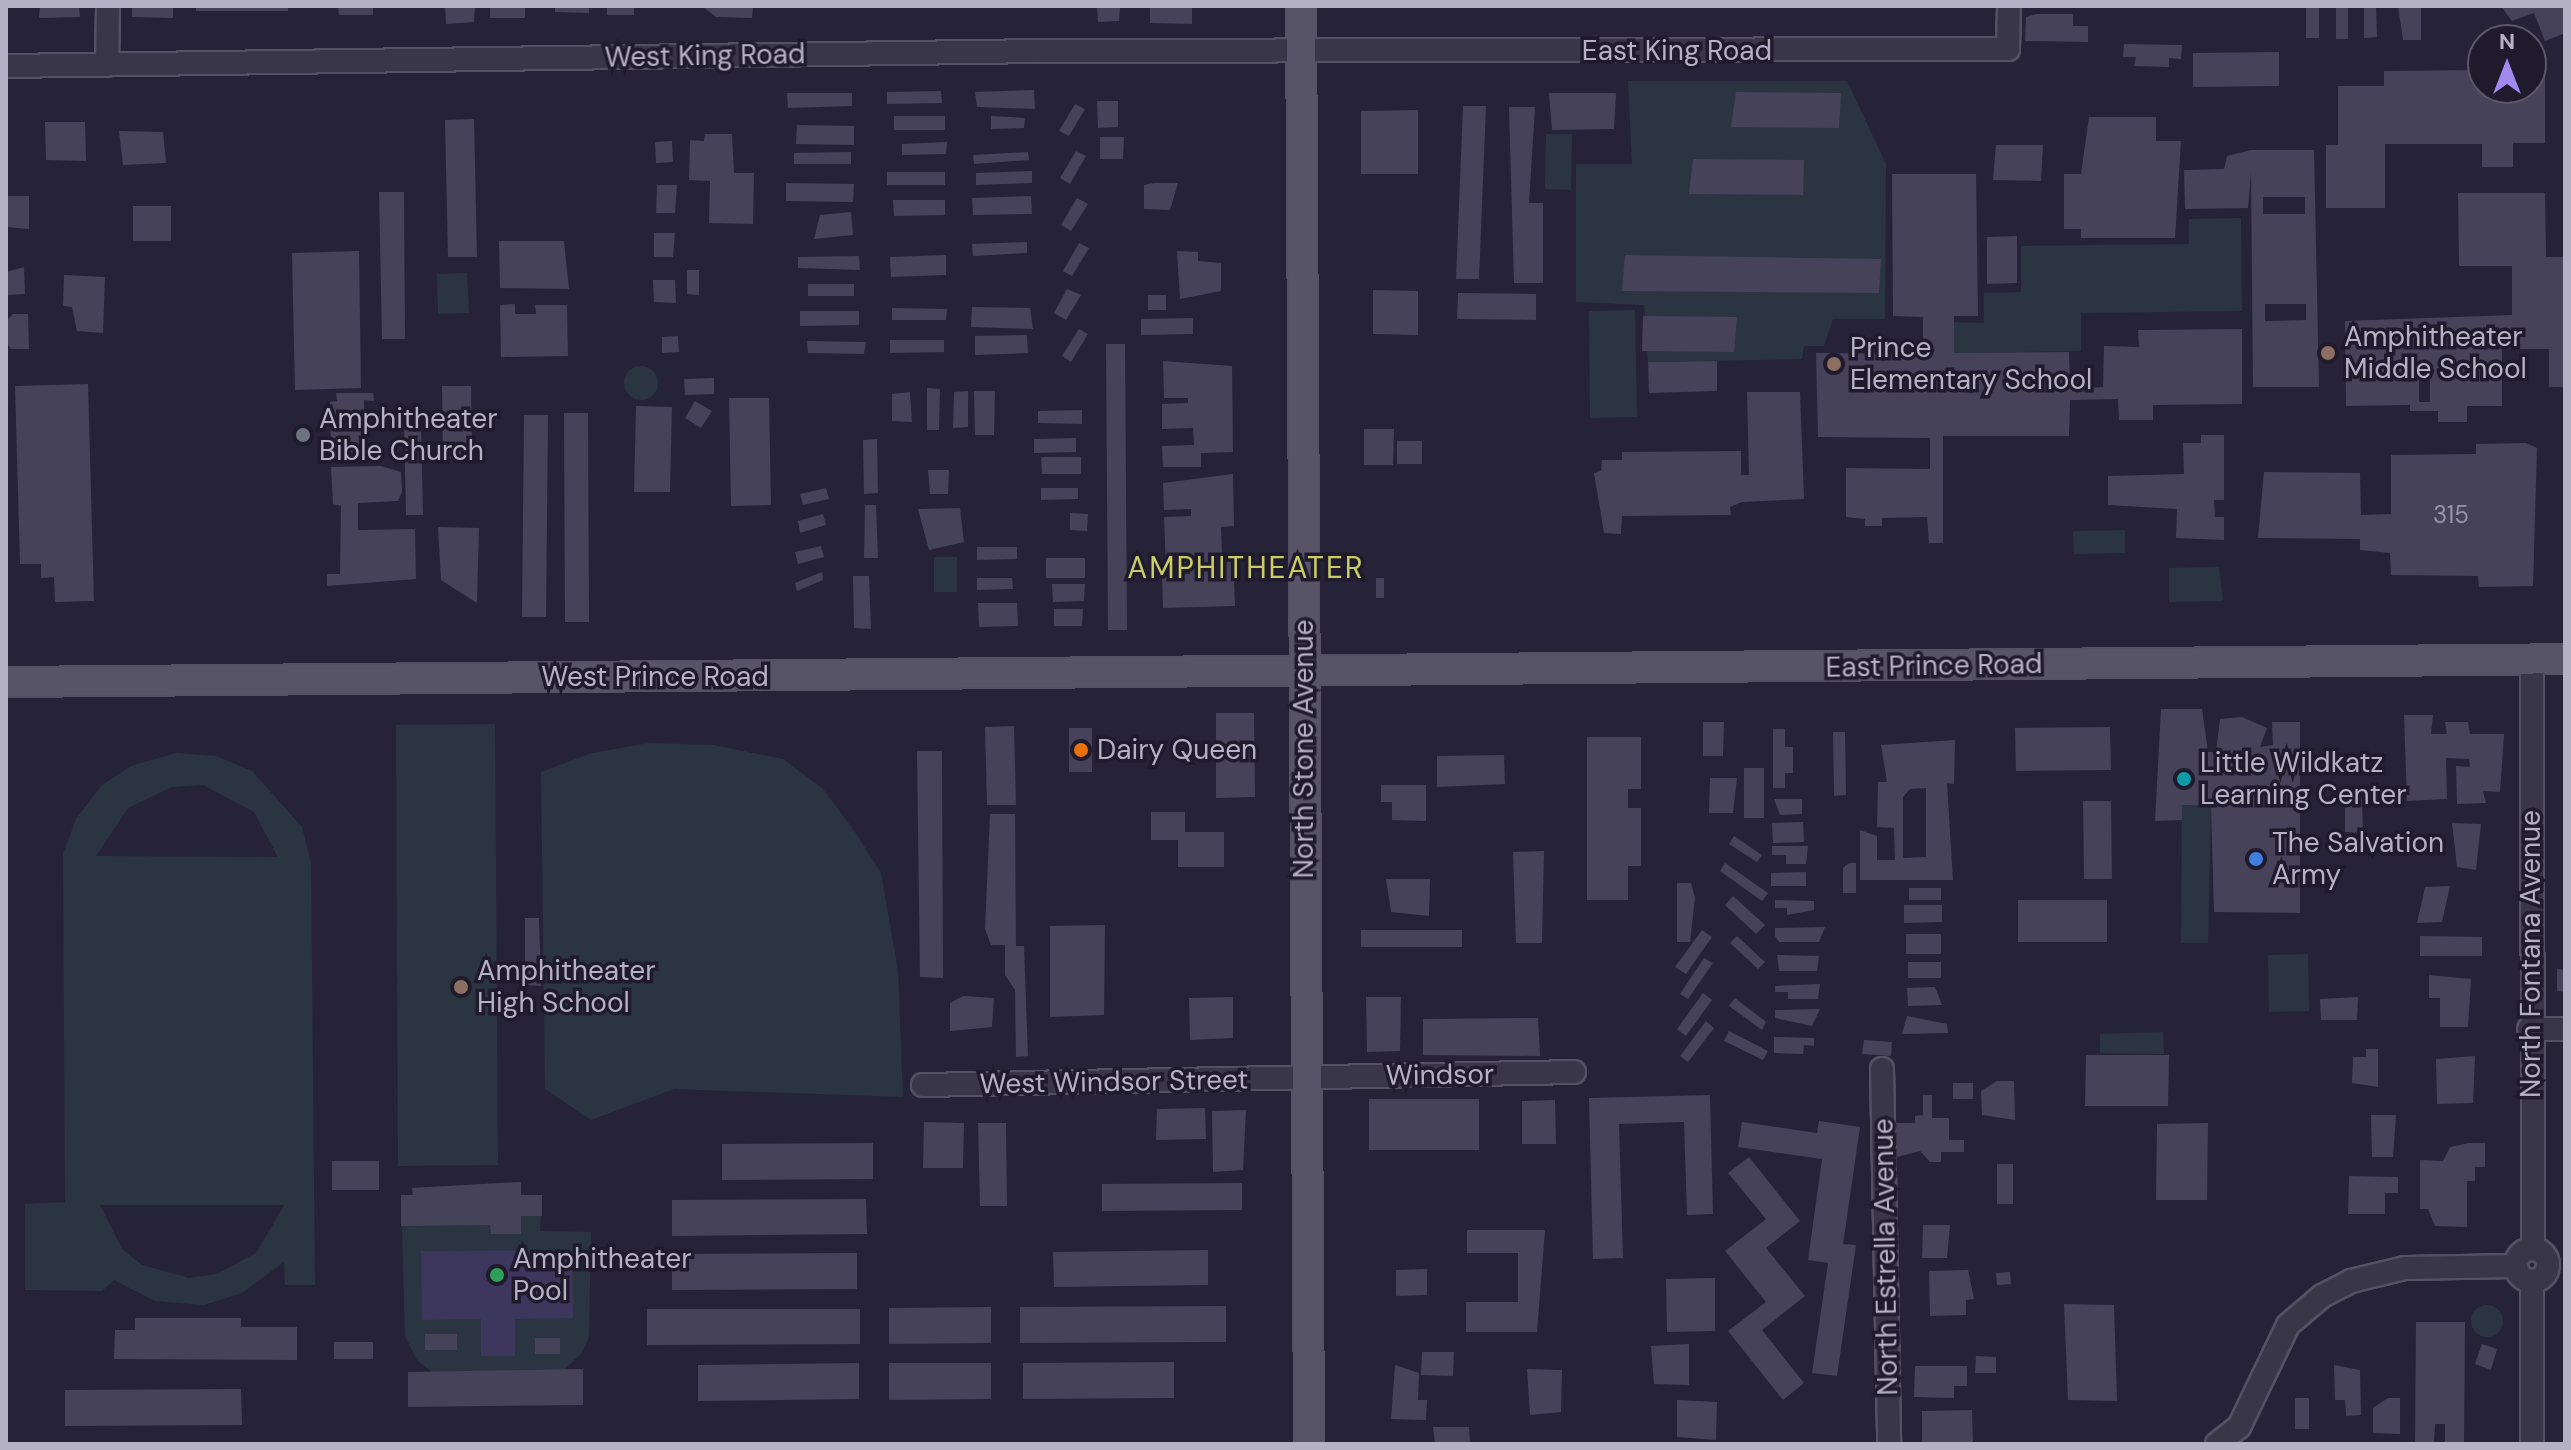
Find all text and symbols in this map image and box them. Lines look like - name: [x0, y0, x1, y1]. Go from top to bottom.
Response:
- north arrow: [2467, 24, 2547, 104]
- text: N: [2499, 27, 2515, 56]
- street label: East King Road: [1582, 34, 1772, 68]
- street label: West King Road: [604, 37, 806, 75]
- place label: Amphitheater Middle School: [2344, 320, 2527, 386]
- place label: Prince Elementary School: [1850, 331, 2092, 397]
- marker: Amphitheater Middle School: [2319, 344, 2337, 362]
- marker: Prince Elementary School: [1825, 355, 1843, 373]
- place label: Amphitheater Bible Church: [319, 402, 498, 468]
- marker: Amphitheater Bible Church: [294, 426, 312, 444]
- house number: 315: [2433, 501, 2469, 529]
- district label: AMPHITHEATER: [1127, 550, 1365, 586]
- street label: North Stone Avenue: [1287, 620, 1321, 878]
- street label: East Prince Road: [1825, 647, 2043, 685]
- street label: West Prince Road: [541, 660, 769, 694]
- place label: Dairy Queen: [1097, 733, 1257, 767]
- marker: Dairy Queen: [1072, 741, 1090, 759]
- place label: Little Wildkatz Learning Center: [2200, 746, 2406, 812]
- marker: Little Wildkatz Learning Center: [2175, 770, 2193, 788]
- street label: North Fontana Avenue: [2514, 810, 2548, 1098]
- place label: The Salvation Army: [2272, 826, 2444, 892]
- marker: The Salvation Army: [2247, 850, 2265, 868]
- place label: Amphitheater High School: [477, 954, 656, 1020]
- marker: Amphitheater High School: [452, 978, 470, 996]
- street label: Windsor: [1385, 1057, 1495, 1093]
- street label: West Windsor Street: [979, 1063, 1249, 1101]
- street label: North Estrella Avenue: [1867, 1118, 1905, 1396]
- place label: Amphitheater Pool: [513, 1242, 692, 1308]
- marker: Amphitheater Pool: [488, 1266, 506, 1284]

